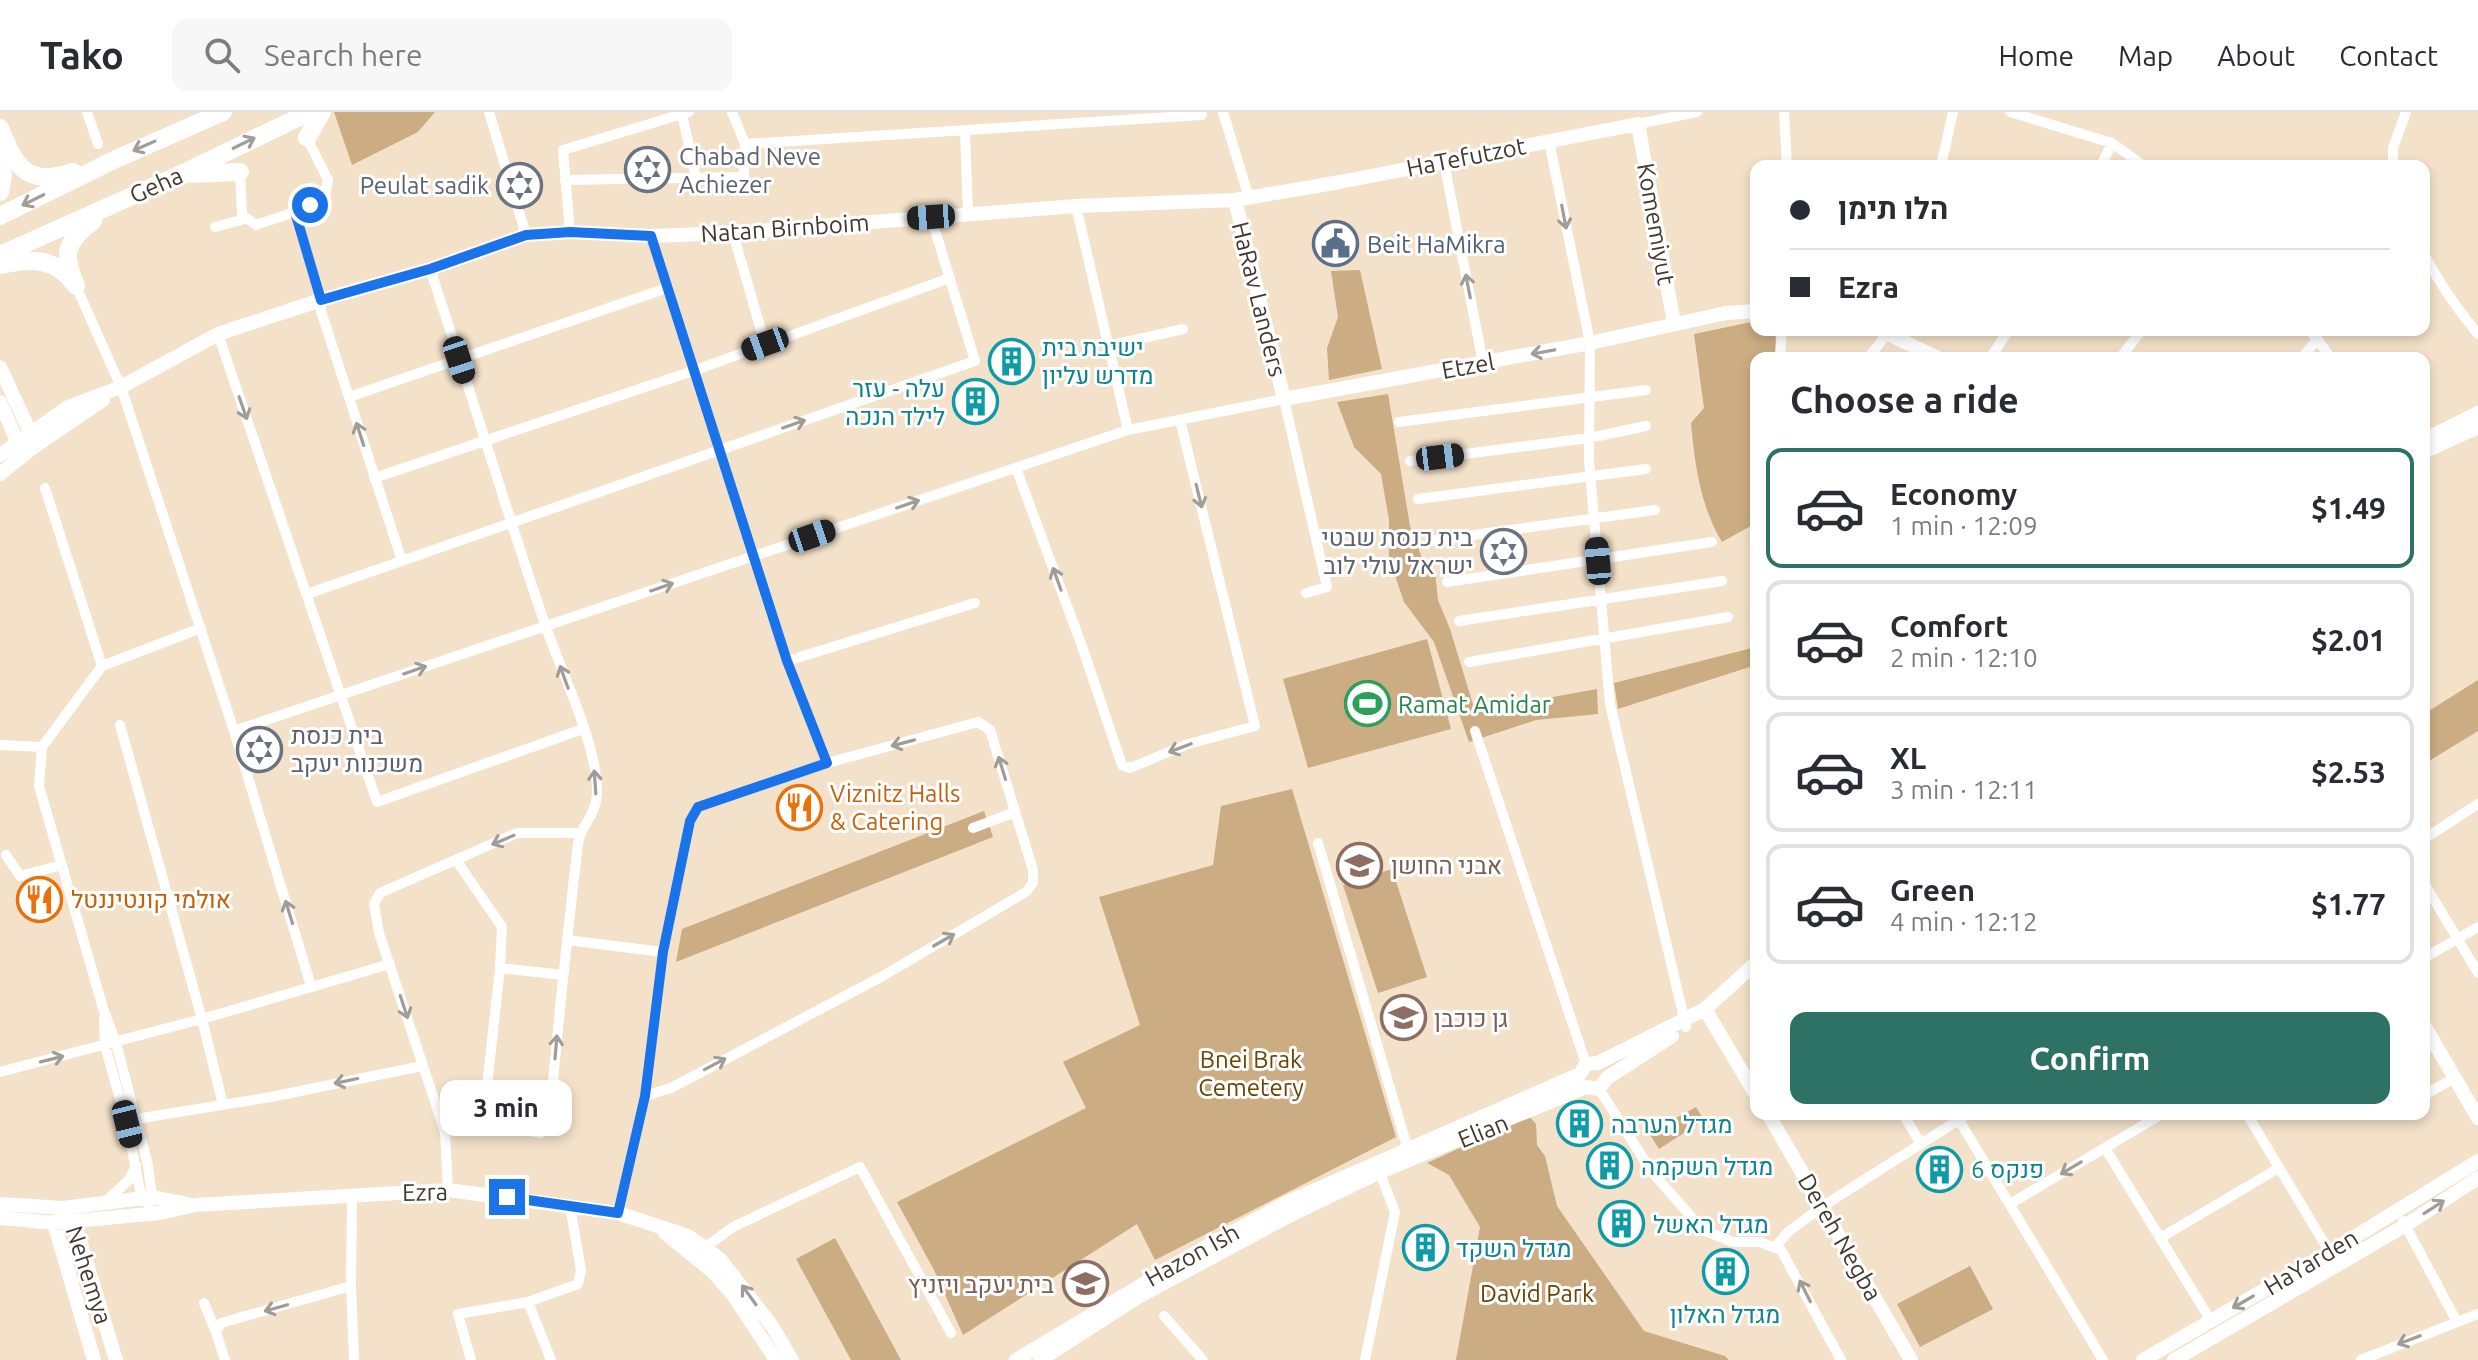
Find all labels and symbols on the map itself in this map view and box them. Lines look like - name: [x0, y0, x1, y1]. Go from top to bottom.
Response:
- street label: HaTefutzot: [1404, 132, 1529, 182]
- one-way arrow: [231, 134, 255, 150]
- one-way arrow: [132, 140, 156, 155]
- place label: Chabad Neve Achiezer: [679, 143, 821, 198]
- synagogue icon: Chabad Neve Achiezer: [624, 146, 672, 194]
- street label: Geha: [125, 161, 187, 209]
- synagogue icon: Peulat sadik: [496, 161, 544, 209]
- street label: Komemiyut: [1632, 161, 1680, 288]
- place label: Peulat sadik: [360, 172, 489, 199]
- route start: [292, 187, 328, 223]
- one-way arrow: [21, 192, 45, 208]
- car: [906, 203, 956, 231]
- one-way arrow: [1557, 204, 1572, 230]
- street label: Natan Birnboim: [700, 209, 870, 247]
- street label: HaRav Landers: [1227, 219, 1291, 379]
- public building icon: Beit HaMikra: [1312, 220, 1360, 268]
- place label: Beit HaMikra: [1367, 231, 1506, 258]
- one-way arrow: [1460, 274, 1475, 300]
- car: [738, 325, 792, 363]
- car: [440, 333, 478, 387]
- place label: ישיבת בית מדרש עליון: [1042, 334, 1154, 389]
- building icon: ישיבת בית מדרש עליון: [987, 337, 1035, 385]
- one-way arrow: [1531, 345, 1556, 360]
- street label: Etzel: [1439, 348, 1497, 384]
- place label: עלה - עזר לילד הנכה: [845, 375, 945, 430]
- building icon: עלה - עזר לילד הנכה: [952, 378, 1000, 426]
- one-way arrow: [237, 395, 252, 420]
- one-way arrow: [781, 415, 806, 430]
- one-way arrow: [352, 421, 367, 446]
- car: [1415, 442, 1465, 472]
- one-way arrow: [1192, 483, 1207, 508]
- one-way arrow: [895, 495, 920, 510]
- car: [785, 517, 839, 555]
- place label: בית כנסת שבטי ישראל עולי לוב: [1322, 524, 1473, 579]
- synagogue icon: בית כנסת שבטי ישראל עולי לוב: [1480, 527, 1528, 575]
- car: [1584, 536, 1612, 586]
- one-way arrow: [1049, 567, 1063, 591]
- one-way arrow: [649, 578, 674, 593]
- one-way arrow: [403, 661, 428, 676]
- one-way arrow: [556, 665, 570, 690]
- sports icon: Ramat Amidar: [1343, 680, 1391, 728]
- place label: Ramat Amidar: [1398, 691, 1551, 718]
- place label: בית כנסת משכנות יעקב: [291, 722, 423, 777]
- synagogue icon: בית כנסת משכנות יעקב: [236, 725, 284, 773]
- one-way arrow: [890, 736, 916, 751]
- one-way arrow: [1168, 742, 1193, 756]
- one-way arrow: [993, 756, 1008, 781]
- one-way arrow: [587, 770, 602, 796]
- place label: Viznitz Halls & Catering: [830, 780, 960, 835]
- restaurant icon: Viznitz Halls & Catering: [775, 783, 823, 831]
- one-way arrow: [491, 833, 516, 848]
- school or university icon: אבני החושן: [1336, 841, 1384, 889]
- place label: אבני החושן: [1391, 852, 1502, 879]
- restaurant icon: אולמי קונטיננטל: [16, 875, 64, 923]
- place label: אולמי קונטיננטל: [71, 886, 231, 913]
- one-way arrow: [281, 899, 296, 925]
- one-way arrow: [932, 932, 955, 948]
- one-way arrow: [397, 994, 412, 1019]
- school or university icon: גן כוכבן: [1379, 994, 1427, 1042]
- place label: גן כוכבן: [1434, 1005, 1508, 1032]
- one-way arrow: [549, 1034, 564, 1061]
- park label: Bnei Brak Cemetery: [1198, 1046, 1304, 1101]
- one-way arrow: [39, 1050, 65, 1065]
- one-way arrow: [703, 1056, 727, 1072]
- one-way arrow: [334, 1075, 359, 1090]
- callout: 3 min: [441, 1081, 573, 1137]
- car: [110, 1098, 144, 1150]
- building icon: מגדל הערבה: [1556, 1100, 1604, 1148]
- street label: Elian: [1454, 1109, 1512, 1153]
- place label: מגדל הערבה: [1611, 1111, 1732, 1138]
- building icon: מגדל השקמה: [1586, 1142, 1634, 1190]
- building icon: פנקס 6: [1916, 1145, 1964, 1193]
- place label: מגדל השקמה: [1641, 1153, 1773, 1180]
- place label: פנקס 6: [1971, 1156, 2044, 1183]
- one-way arrow: [2060, 1160, 2083, 1176]
- street label: Dereh Negba: [1793, 1169, 1887, 1305]
- street label: Ezra: [402, 1178, 448, 1206]
- route end: [489, 1179, 525, 1215]
- one-way arrow: [2422, 1198, 2445, 1214]
- building icon: מגדל האשל: [1598, 1200, 1646, 1248]
- place label: מגדל האשל: [1653, 1211, 1769, 1238]
- street label: Hazon Ish: [1140, 1218, 1244, 1292]
- street label: Nehemya: [60, 1222, 118, 1328]
- building icon: מגדל השקד: [1401, 1224, 1449, 1272]
- street label: HaYarden: [2259, 1224, 2363, 1300]
- place label: מגדל השקד: [1456, 1235, 1571, 1262]
- building icon: מגדל האלון: [1701, 1248, 1749, 1296]
- school or university icon: בית יעקב ויזניץ: [1061, 1260, 1109, 1308]
- place label: בית יעקב ויזניץ: [908, 1271, 1054, 1298]
- one-way arrow: [1797, 1279, 1812, 1303]
- park label: David Park: [1480, 1280, 1594, 1307]
- one-way arrow: [741, 1284, 757, 1306]
- one-way arrow: [2232, 1294, 2255, 1310]
- one-way arrow: [263, 1301, 289, 1316]
- place label: מגדל האלון: [1670, 1301, 1780, 1328]
- one-way arrow: [2397, 1334, 2422, 1348]

